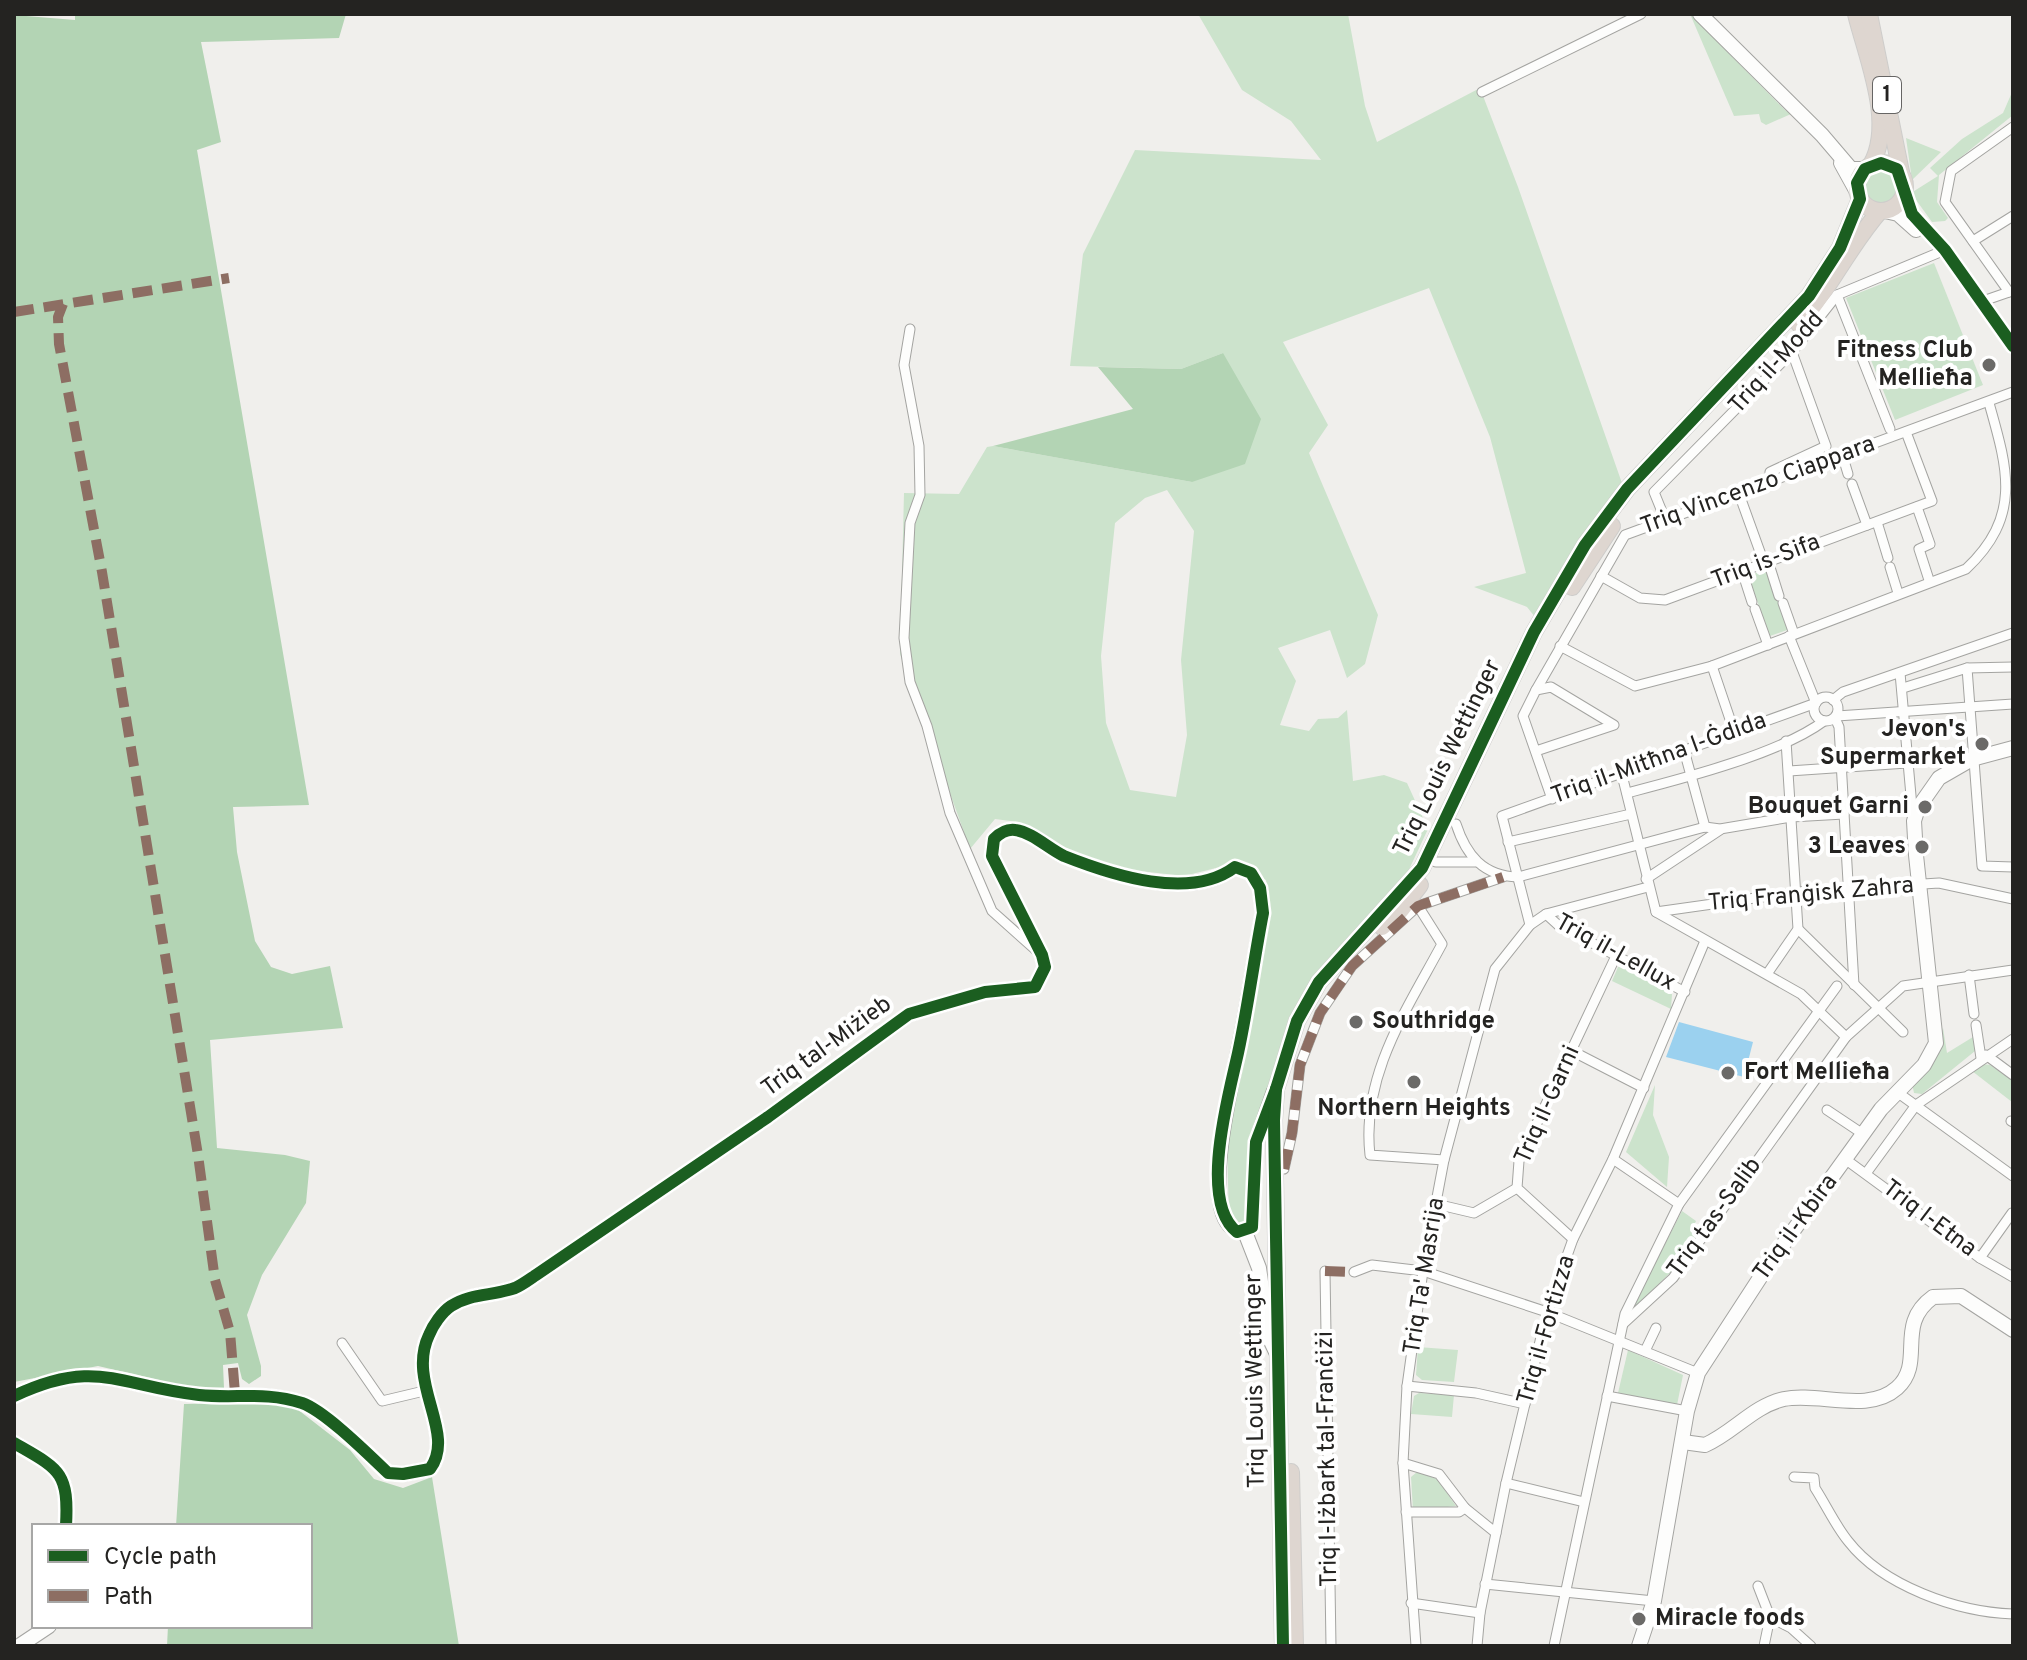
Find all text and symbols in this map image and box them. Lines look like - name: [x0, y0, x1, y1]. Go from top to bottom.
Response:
- road number: 1: [1873, 77, 1901, 113]
- street label: Triq il-Modd: [1723, 305, 1831, 421]
- place label: Fitness Club Mellieħa: [1836, 336, 1973, 394]
- marker: Fitness Club Mellieħa: [1980, 356, 1998, 374]
- street label: Triq Vincenzo Ciappara: [1637, 430, 1879, 542]
- street label: Triq is-Sifa: [1707, 528, 1825, 596]
- street label: Triq Louis Wettinger: [1387, 655, 1509, 861]
- street label: Triq il-Mitħna l-Ġdida: [1547, 704, 1771, 812]
- place label: Jevon's Supermarket: [1820, 715, 1966, 773]
- marker: Jevon's Supermarket: [1973, 735, 1991, 753]
- place label: Bouquet Garni: [1748, 792, 1909, 822]
- marker: Bouquet Garni: [1916, 798, 1934, 816]
- place label: 3 Leaves: [1808, 832, 1906, 862]
- marker: 3 Leaves: [1913, 838, 1931, 856]
- street label: Triq Franġisk Zahra: [1707, 871, 1915, 919]
- street label: Triq il-Lellux: [1550, 908, 1680, 998]
- street label: Triq tal-Miżieb: [756, 990, 898, 1104]
- place label: Southridge: [1372, 1007, 1495, 1037]
- marker: Southridge: [1347, 1013, 1365, 1031]
- street label: Triq il-Garni: [1509, 1041, 1587, 1169]
- place label: Fort Mellieħa: [1744, 1058, 1890, 1088]
- marker: Fort Mellieħa: [1719, 1064, 1737, 1082]
- marker: Northern Heights: [1405, 1073, 1423, 1091]
- place label: Northern Heights: [1317, 1094, 1511, 1124]
- street label: Triq tas-Salib: [1661, 1152, 1769, 1284]
- street label: Triq il-Kbira: [1747, 1169, 1845, 1287]
- street label: Triq l-Etna: [1876, 1174, 1982, 1264]
- street label: Triq Ta' Masrija: [1398, 1195, 1452, 1357]
- street label: Triq il-Fortizza: [1511, 1252, 1583, 1408]
- street label: Triq Louis Wettinger: [1239, 1273, 1273, 1489]
- street label: Triq l-Iżbark tal-Franċiżi: [1311, 1331, 1345, 1587]
- legend: [32, 1524, 312, 1628]
- text: Cycle path: [104, 1543, 217, 1573]
- text: Path: [104, 1583, 153, 1613]
- place label: Miracle foods: [1655, 1604, 1805, 1634]
- marker: Miracle foods: [1630, 1610, 1648, 1628]

